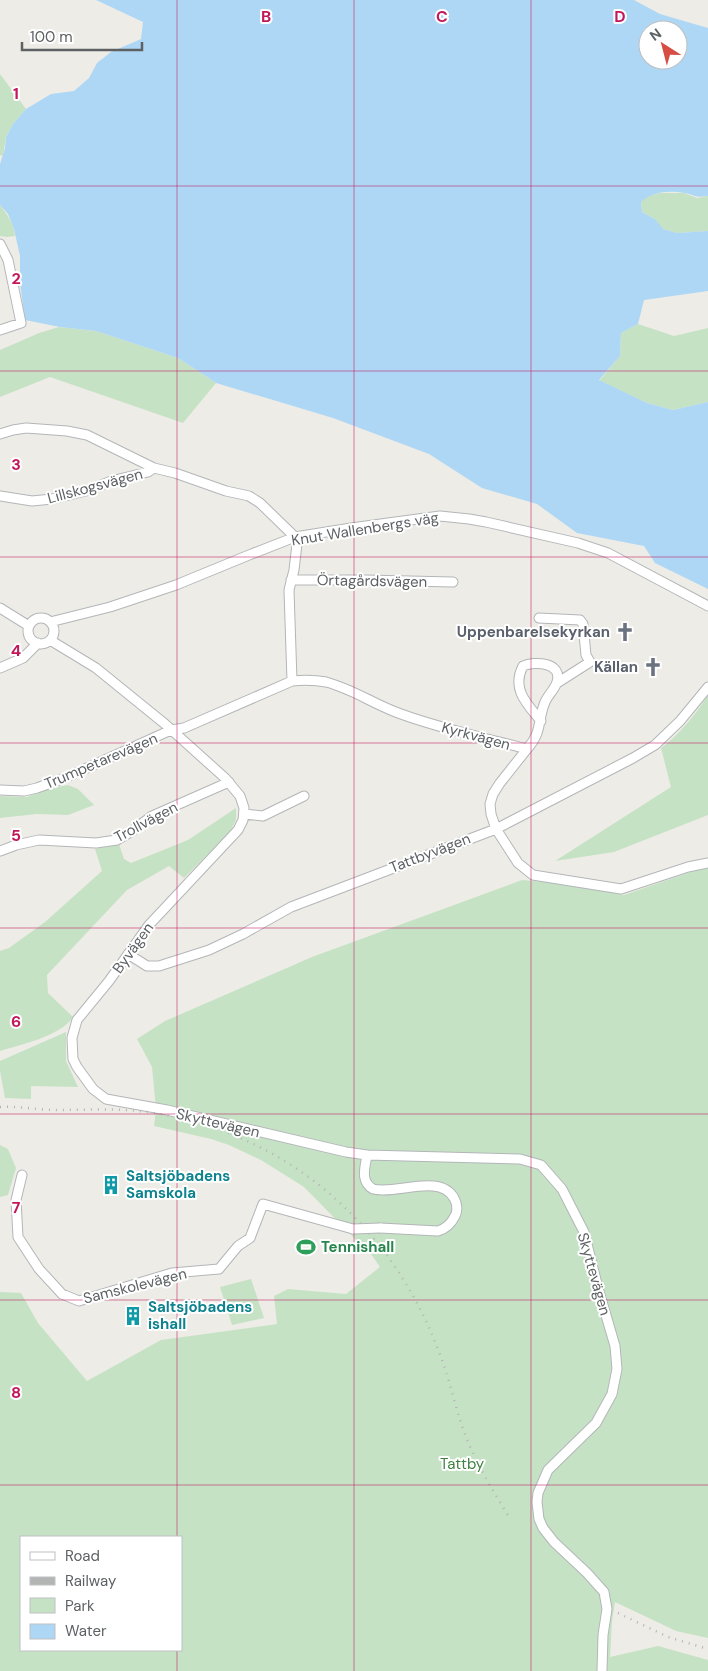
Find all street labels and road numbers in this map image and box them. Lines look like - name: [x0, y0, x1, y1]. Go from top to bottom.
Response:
- street label: Lillskogsvägen: [45, 464, 145, 508]
- street label: Knut Wallenbergs väg: [290, 507, 440, 551]
- street label: Örtagårdsvägen: [317, 570, 427, 592]
- street label: Kyrkvägen: [439, 717, 513, 755]
- street label: Trumpetarevägen: [41, 728, 161, 794]
- street label: Trollvägen: [111, 797, 181, 847]
- street label: Tattbyvägen: [387, 828, 473, 878]
- street label: Byvägen: [108, 919, 158, 977]
- street label: Skyttevägen: [174, 1104, 262, 1142]
- street label: Skyttevägen: [573, 1230, 615, 1318]
- street label: Samskolevägen: [81, 1263, 189, 1309]

